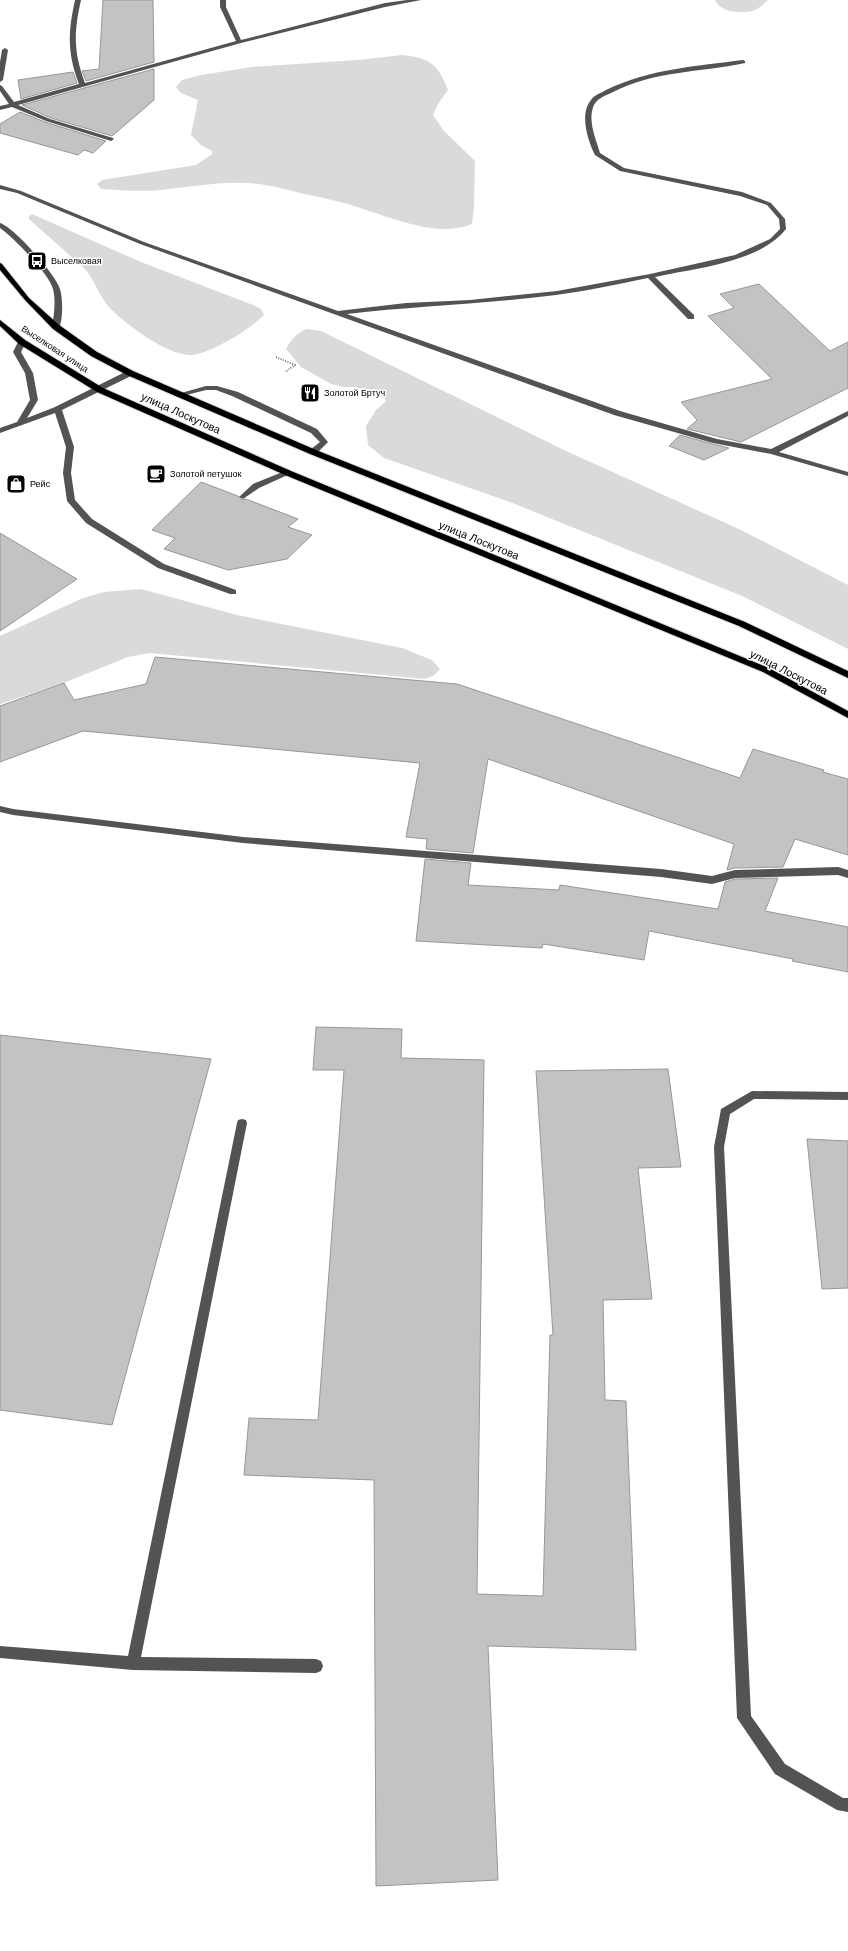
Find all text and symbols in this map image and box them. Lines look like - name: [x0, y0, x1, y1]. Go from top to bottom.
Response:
- bus stop icon: Выселковая: [26, 250, 48, 272]
- place label: Выселковая: [51, 256, 102, 266]
- street label: Выселковая улица: [20, 324, 90, 374]
- restaurant icon: Золотой Бртуч: [299, 382, 321, 404]
- place label: Золотой Бртуч: [324, 388, 385, 398]
- street label: улица Лоскутова: [140, 390, 223, 436]
- cafe icon: Золотой петушок: [145, 463, 167, 485]
- place label: Золотой петушок: [170, 469, 241, 479]
- shop icon: Рейс: [5, 473, 27, 495]
- place label: Рейс: [30, 479, 51, 489]
- street label: улица Лоскутова: [437, 518, 522, 562]
- street label: улица Лоскутова: [748, 647, 831, 697]

